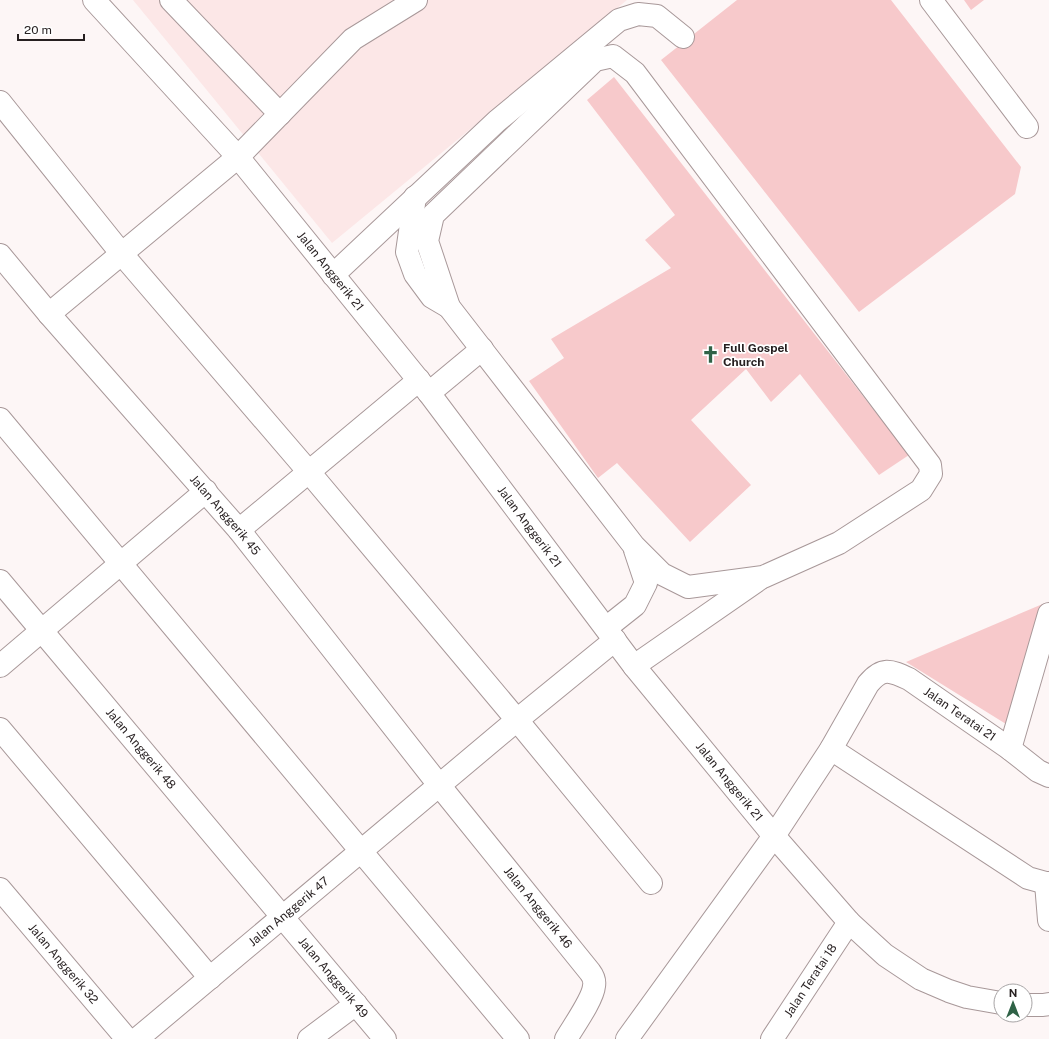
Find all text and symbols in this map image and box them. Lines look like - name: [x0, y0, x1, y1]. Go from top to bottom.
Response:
- scale bar: [18, 16, 84, 42]
- text: 20 m: [24, 23, 52, 37]
- street label: Jalan Anggerik 21: [294, 229, 367, 314]
- place label: Full Gospel Church: [723, 341, 788, 369]
- church icon: Full Gospel Church: [700, 345, 720, 365]
- street label: Jalan Anggerik 45: [187, 472, 263, 558]
- street label: Jalan Anggerik 21: [495, 484, 564, 570]
- street label: Jalan Teratai 21: [921, 684, 999, 744]
- street label: Jalan Anggerik 48: [103, 705, 179, 792]
- street label: Jalan Anggerik 21: [693, 740, 766, 824]
- street label: Jalan Anggerik 46: [501, 864, 575, 951]
- street label: Jalan Anggerik 47: [246, 874, 332, 949]
- street label: Jalan Anggerik 32: [26, 921, 101, 1007]
- street label: Jalan Anggerik 49: [296, 934, 371, 1021]
- street label: Jalan Teratai 18: [781, 941, 840, 1020]
- north arrow: [993, 983, 1033, 1023]
- text: N: [1009, 987, 1017, 999]

